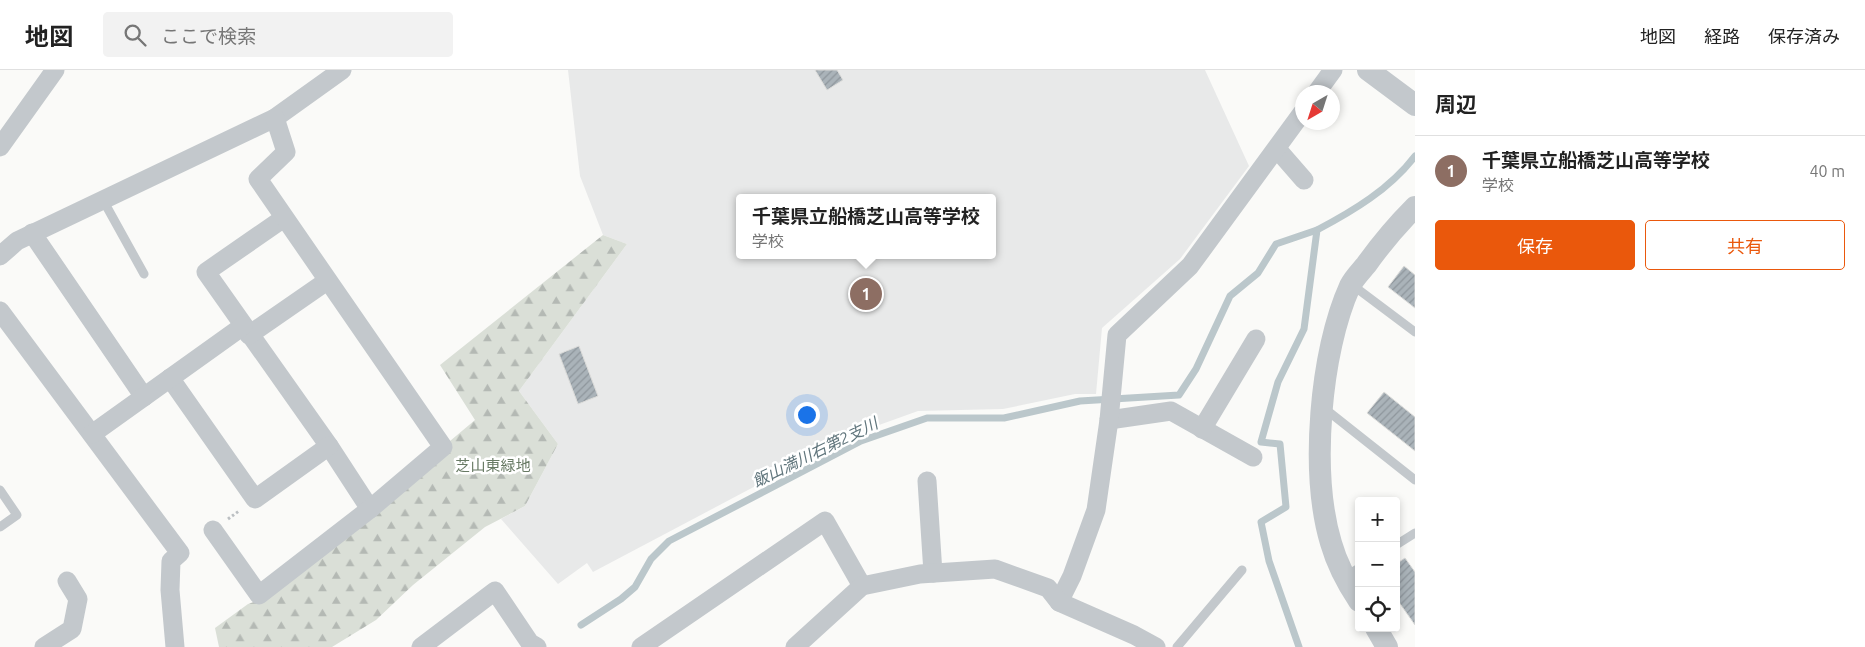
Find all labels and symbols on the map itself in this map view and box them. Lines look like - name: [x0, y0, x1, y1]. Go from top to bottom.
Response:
- north arrow: [1295, 85, 1340, 130]
- pin: 1: [850, 275, 882, 313]
- your location: [794, 402, 820, 428]
- water label: 飯山満川右第2支川: [749, 413, 882, 490]
- park label: 芝山東緑地: [455, 457, 531, 474]

